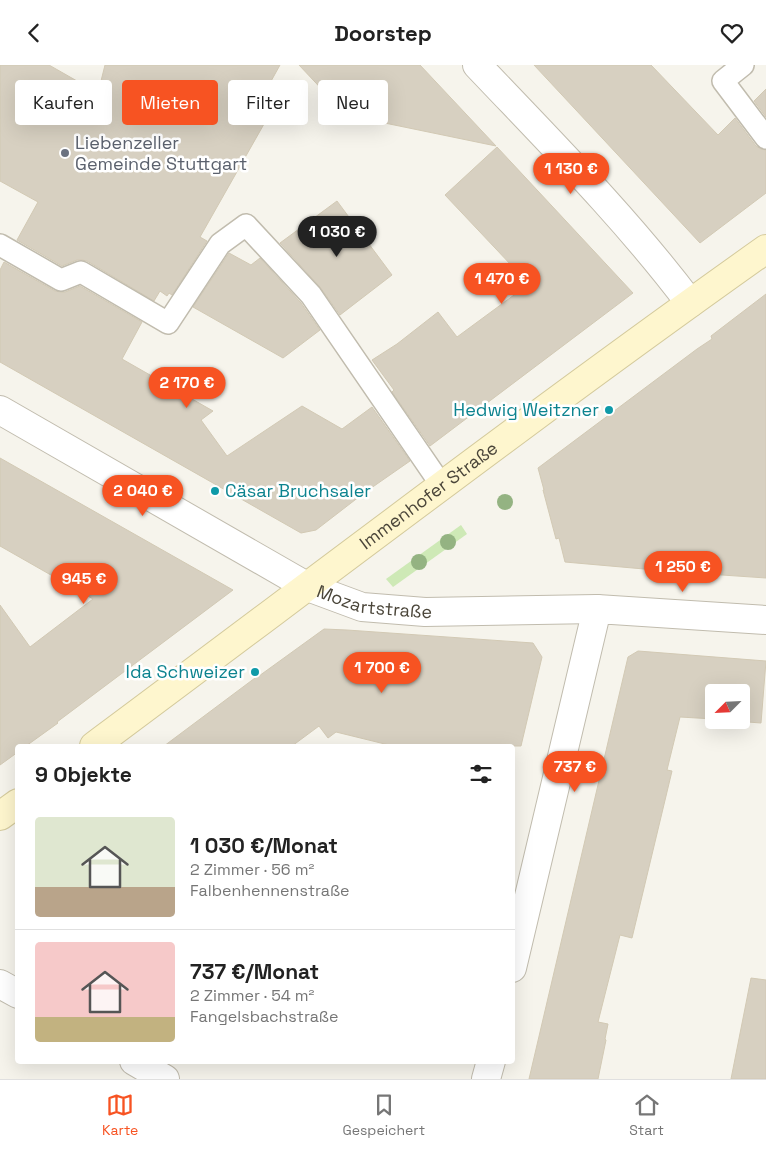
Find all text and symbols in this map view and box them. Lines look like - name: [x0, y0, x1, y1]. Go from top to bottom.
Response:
- icon: back: [20, 19, 48, 47]
- text: Doorstep: [334, 19, 432, 47]
- icon: heart: [718, 19, 746, 47]
- chip: Kaufen: [15, 80, 112, 125]
- chip: Mieten: [122, 80, 218, 125]
- chip: Filter: [228, 80, 308, 125]
- chip: Neu: [318, 80, 388, 125]
- place label: Liebenzeller Gemeinde Stuttgart: [75, 131, 247, 175]
- marker: Liebenzeller Gemeinde Stuttgart: [59, 147, 71, 159]
- pin: 1 130 €: [525, 153, 617, 195]
- text: 1 130 €: [544, 158, 598, 179]
- pin: 1 030 €: [291, 215, 383, 258]
- text: 1 030 €: [309, 221, 365, 242]
- pin: 1 470 €: [456, 263, 548, 305]
- text: 1 470 €: [475, 268, 529, 289]
- pin: 2 170 €: [141, 367, 233, 409]
- text: 2 170 €: [160, 372, 214, 393]
- place label: Hedwig Weitzner: [453, 398, 599, 421]
- marker: Hedwig Weitzner: [603, 404, 615, 416]
- street label: Immenhofer Straße: [355, 436, 502, 554]
- pin: 2 040 €: [97, 475, 189, 517]
- place label: Cäsar Bruchsaler: [225, 479, 371, 502]
- text: 2 040 €: [113, 480, 173, 501]
- marker: Cäsar Bruchsaler: [209, 485, 221, 497]
- pin: 1 250 €: [637, 551, 729, 593]
- text: 1 250 €: [655, 556, 711, 577]
- pin: 945 €: [49, 563, 119, 605]
- text: 945 €: [62, 568, 106, 589]
- street label: Mozartstraße: [314, 579, 432, 623]
- pin: 1 700 €: [336, 651, 428, 694]
- text: 1 700 €: [354, 657, 410, 678]
- place label: Ida Schweizer: [126, 660, 245, 683]
- marker: Ida Schweizer: [249, 666, 261, 678]
- north arrow: [705, 684, 750, 729]
- map controls: [705, 684, 750, 729]
- pin: 737 €: [540, 751, 610, 793]
- text: 737 €: [554, 756, 596, 777]
- icon: filters: [467, 760, 495, 788]
- text: 9 Objekte: [35, 761, 132, 788]
- text: 1 030 €/Monat: [190, 832, 338, 859]
- icon: home: [75, 837, 135, 897]
- text: 2 Zimmer · 56 m²: [190, 859, 314, 880]
- text: Falbenhennenstraße: [190, 880, 350, 901]
- text: 737 €/Monat: [190, 958, 319, 985]
- icon: home: [75, 962, 135, 1022]
- text: 2 Zimmer · 54 m²: [190, 985, 314, 1006]
- text: Fangelsbachstraße: [190, 1006, 338, 1027]
- tab: Karte: [102, 1091, 138, 1139]
- tab: Gespeichert: [342, 1091, 425, 1139]
- tab: Start: [629, 1091, 664, 1139]

